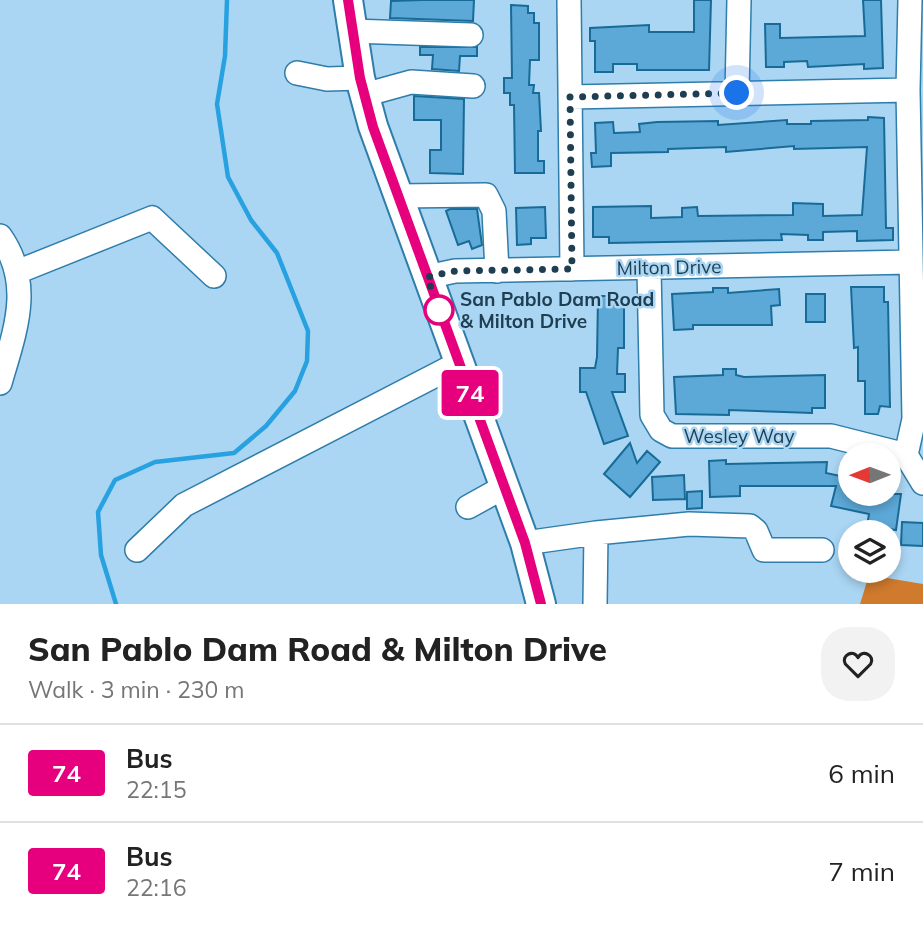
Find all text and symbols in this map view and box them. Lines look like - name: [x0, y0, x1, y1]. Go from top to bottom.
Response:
- your location: [719, 75, 754, 110]
- street label: Milton Drive: [616, 254, 722, 280]
- place label: San Pablo Dam Road & Milton Drive: [460, 287, 654, 333]
- marker: San Pablo Dam Road & Milton Drive: [424, 295, 454, 325]
- line badge: 74: [438, 370, 502, 416]
- text: 74: [456, 378, 484, 408]
- street label: Wesley Way: [684, 424, 795, 448]
- north arrow: [838, 443, 901, 506]
- map controls: [838, 443, 901, 583]
- button: layers: [838, 520, 901, 583]
- button: heart: [821, 627, 895, 701]
- text: San Pablo Dam Road & Milton Drive: [28, 628, 607, 669]
- text: Walk · 3 min · 230 m: [28, 675, 245, 704]
- text: Bus: [126, 742, 172, 775]
- text: 6 min: [828, 757, 895, 790]
- text: 74: [52, 758, 81, 788]
- text: 22:15: [126, 775, 186, 804]
- text: Bus: [126, 840, 172, 873]
- text: 7 min: [828, 855, 895, 888]
- text: 74: [52, 856, 81, 886]
- text: 22:16: [126, 873, 186, 902]

